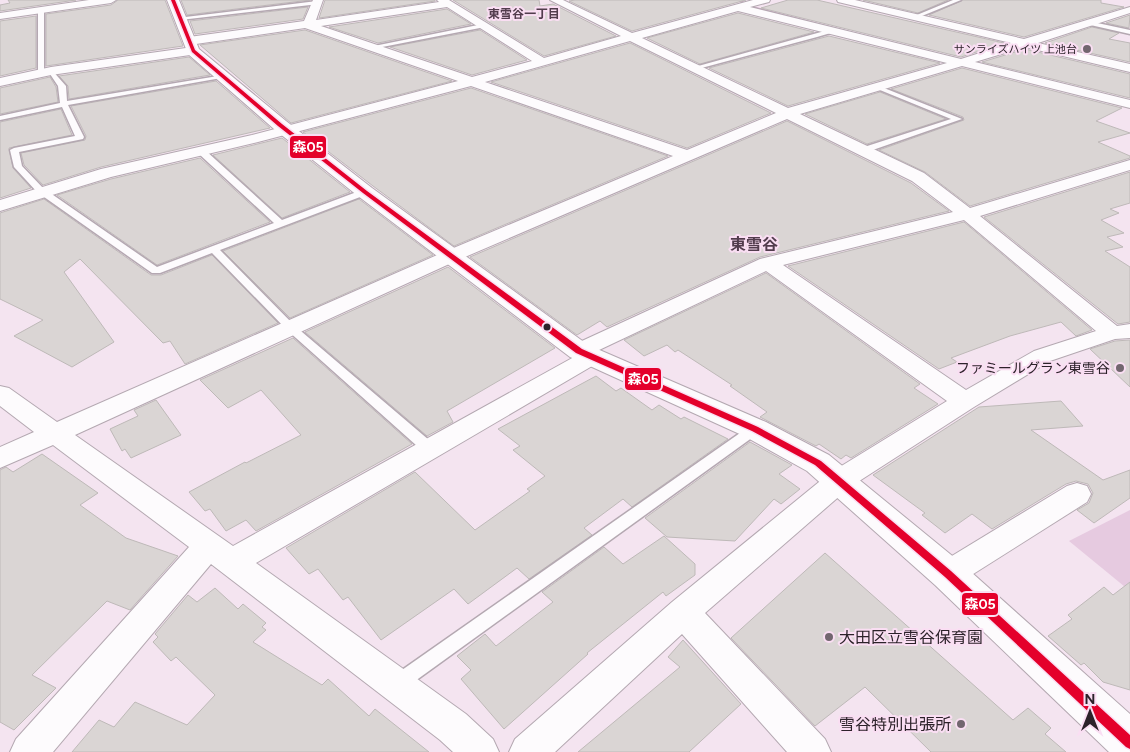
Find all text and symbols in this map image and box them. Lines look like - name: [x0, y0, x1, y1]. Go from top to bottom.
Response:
- district label: 東雪谷一丁目: [488, 7, 560, 21]
- place label: サンライズハイツ 上池台: [954, 43, 1077, 56]
- marker: サンライズハイツ 上池台: [1081, 43, 1093, 55]
- line badge: 森05: [289, 135, 327, 159]
- text: 森05: [292, 139, 324, 156]
- district label: 東雪谷: [730, 235, 778, 254]
- unlabelled marker: [542, 322, 552, 332]
- place label: ファミールグラン東雪谷: [956, 360, 1110, 377]
- marker: ファミールグラン東雪谷: [1114, 362, 1126, 374]
- line badge: 森05: [624, 367, 662, 391]
- text: 森05: [627, 371, 659, 388]
- line badge: 森05: [961, 592, 999, 616]
- text: 森05: [964, 596, 996, 613]
- place label: 大田区立雪谷保育園: [839, 628, 983, 647]
- marker: 大田区立雪谷保育園: [823, 631, 835, 643]
- north arrow: [1065, 687, 1115, 737]
- text: N: [1085, 691, 1095, 708]
- place label: 雪谷特別出張所: [839, 715, 951, 734]
- marker: 雪谷特別出張所: [955, 718, 967, 730]

